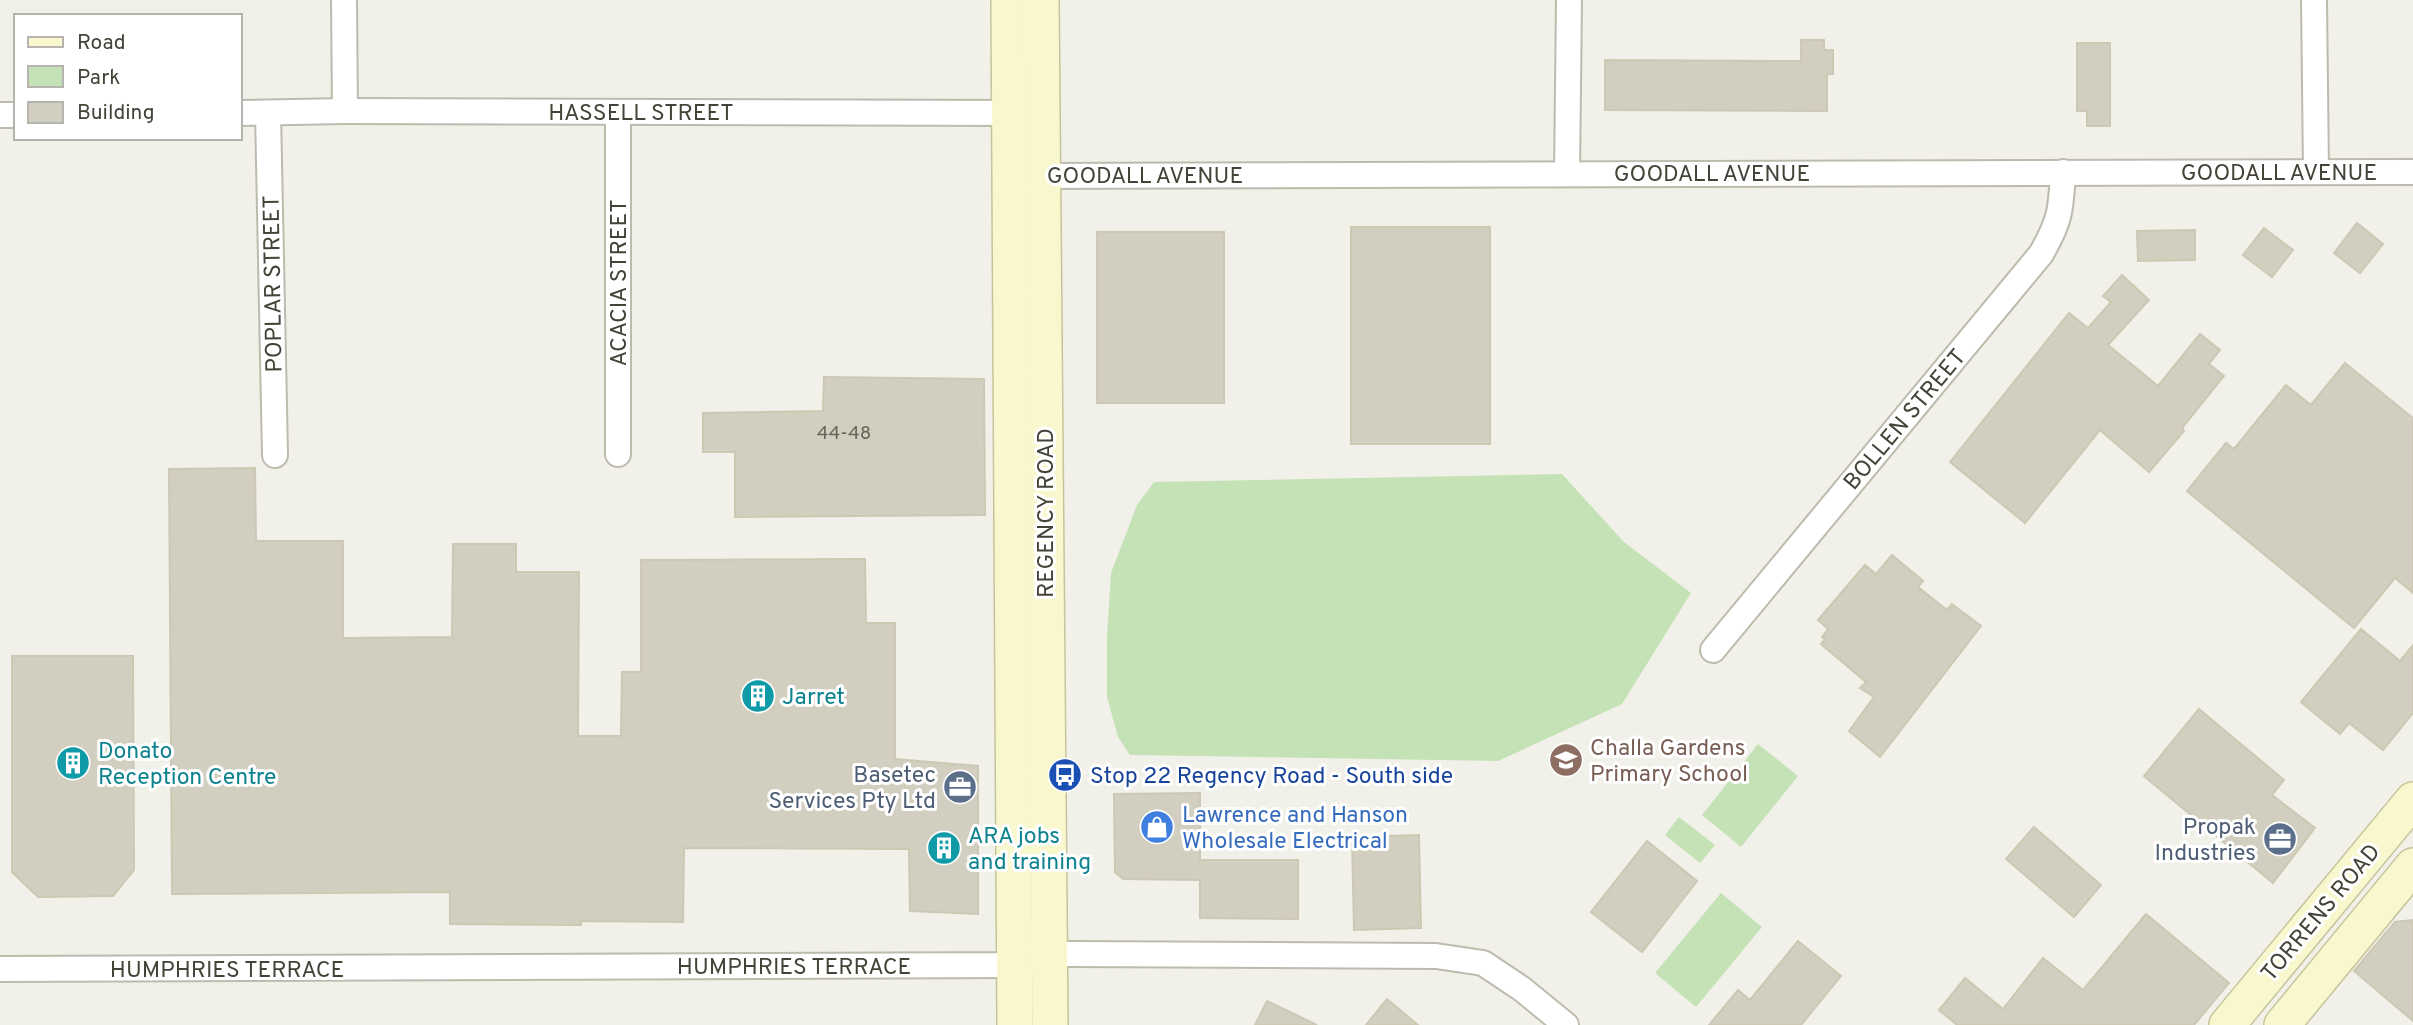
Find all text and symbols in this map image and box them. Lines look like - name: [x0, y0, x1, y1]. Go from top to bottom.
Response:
- legend: [14, 14, 242, 140]
- text: Road: [77, 30, 126, 57]
- text: Park: [77, 65, 120, 92]
- text: Building: [77, 100, 155, 127]
- street label: HASSELL STREET: [548, 100, 734, 129]
- street label: GOODALL AVENUE: [2181, 160, 2377, 189]
- street label: GOODALL AVENUE: [1614, 161, 1810, 190]
- street label: GOODALL AVENUE: [1047, 163, 1243, 192]
- street label: POPLAR STREET: [258, 195, 291, 373]
- street label: ACACIA STREET: [606, 199, 635, 367]
- street label: BOLLEN STREET: [1838, 344, 1973, 497]
- house number: 44-48: [817, 422, 871, 446]
- street label: REGENCY ROAD: [1033, 428, 1062, 598]
- building icon: Jarret: [739, 677, 777, 715]
- place label: Jarret: [782, 684, 845, 713]
- place label: Challa Gardens Primary School: [1590, 735, 1748, 790]
- place label: Donato Reception Centre: [98, 738, 276, 793]
- school or university icon: Challa Gardens Primary School: [1547, 741, 1585, 779]
- building icon: Donato Reception Centre: [54, 744, 92, 782]
- bus stop icon: Stop 22 Regency Road - South side: [1046, 756, 1084, 794]
- place label: Basetec Services Pty Ltd: [769, 762, 936, 817]
- place label: Stop 22 Regency Road - South side: [1090, 763, 1453, 792]
- office icon: Basetec Services Pty Ltd: [941, 768, 979, 806]
- place label: Lawrence and Hanson Wholesale Electrical: [1182, 802, 1408, 857]
- shop icon: Lawrence and Hanson Wholesale Electrical: [1138, 808, 1176, 846]
- place label: Propak Industries: [2154, 814, 2256, 869]
- office icon: Propak Industries: [2261, 820, 2299, 858]
- place label: ARA jobs and training: [968, 823, 1091, 878]
- building icon: ARA jobs and training: [925, 829, 963, 867]
- street label: TORRENS ROAD: [2256, 839, 2388, 988]
- street label: HUMPHRIES TERRACE: [677, 954, 911, 983]
- street label: HUMPHRIES TERRACE: [110, 957, 344, 986]

